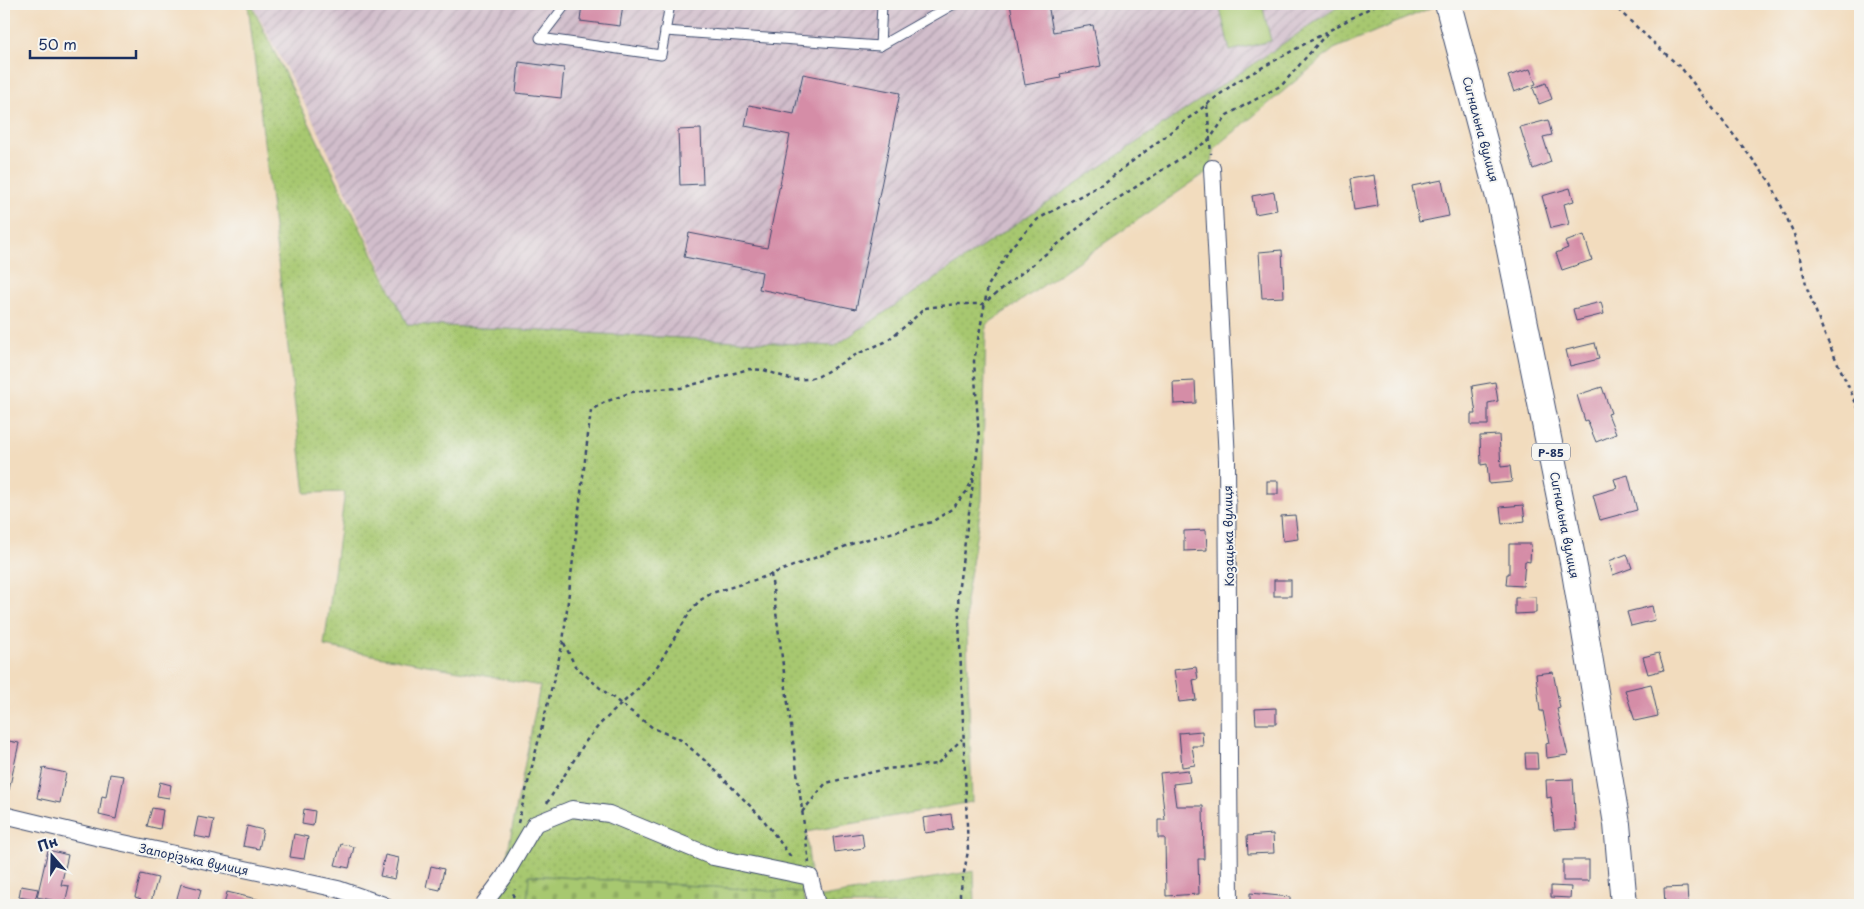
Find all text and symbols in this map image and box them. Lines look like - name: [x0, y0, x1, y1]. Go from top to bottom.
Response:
- scale bar: [30, 28, 136, 60]
- text: 50 m: [38, 32, 77, 55]
- street label: Сигнальна вулиця: [1458, 74, 1504, 184]
- road number: Р-85: [1532, 444, 1570, 461]
- street label: Сигнальна вулиця: [1546, 470, 1584, 580]
- street label: Козацька вулиця: [1218, 485, 1238, 587]
- text: Пн: [34, 830, 61, 857]
- north arrow: [28, 832, 78, 882]
- street label: Запорізька вулиця: [138, 839, 250, 879]

